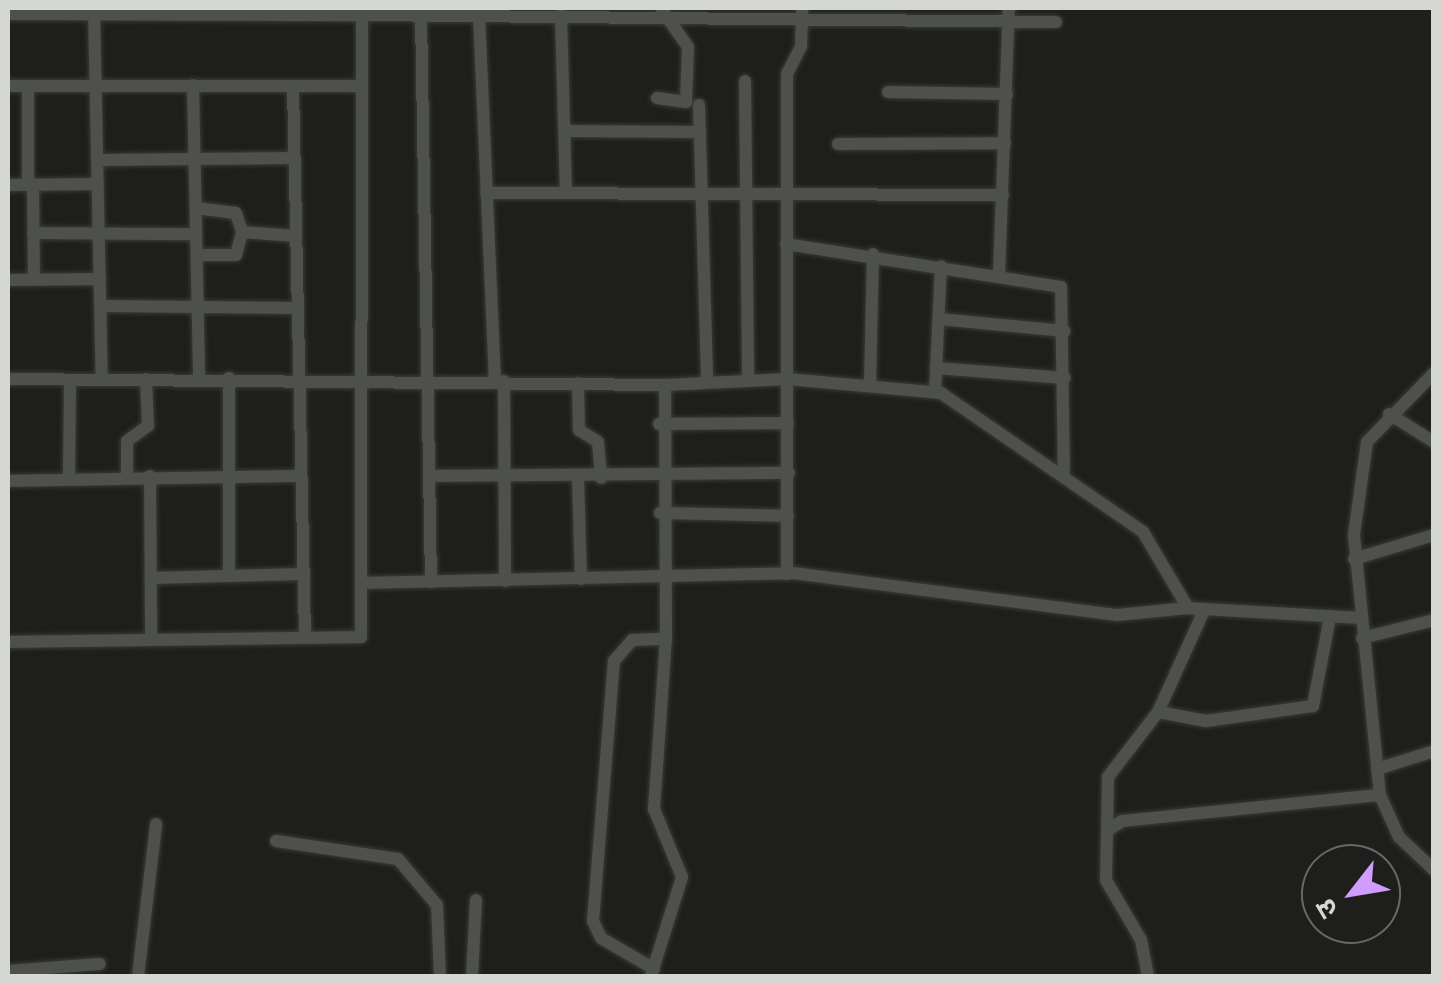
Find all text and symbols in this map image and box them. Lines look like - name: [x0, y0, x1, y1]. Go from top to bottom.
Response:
- north arrow: [1301, 844, 1401, 944]
- text: उ: [1308, 893, 1345, 924]

